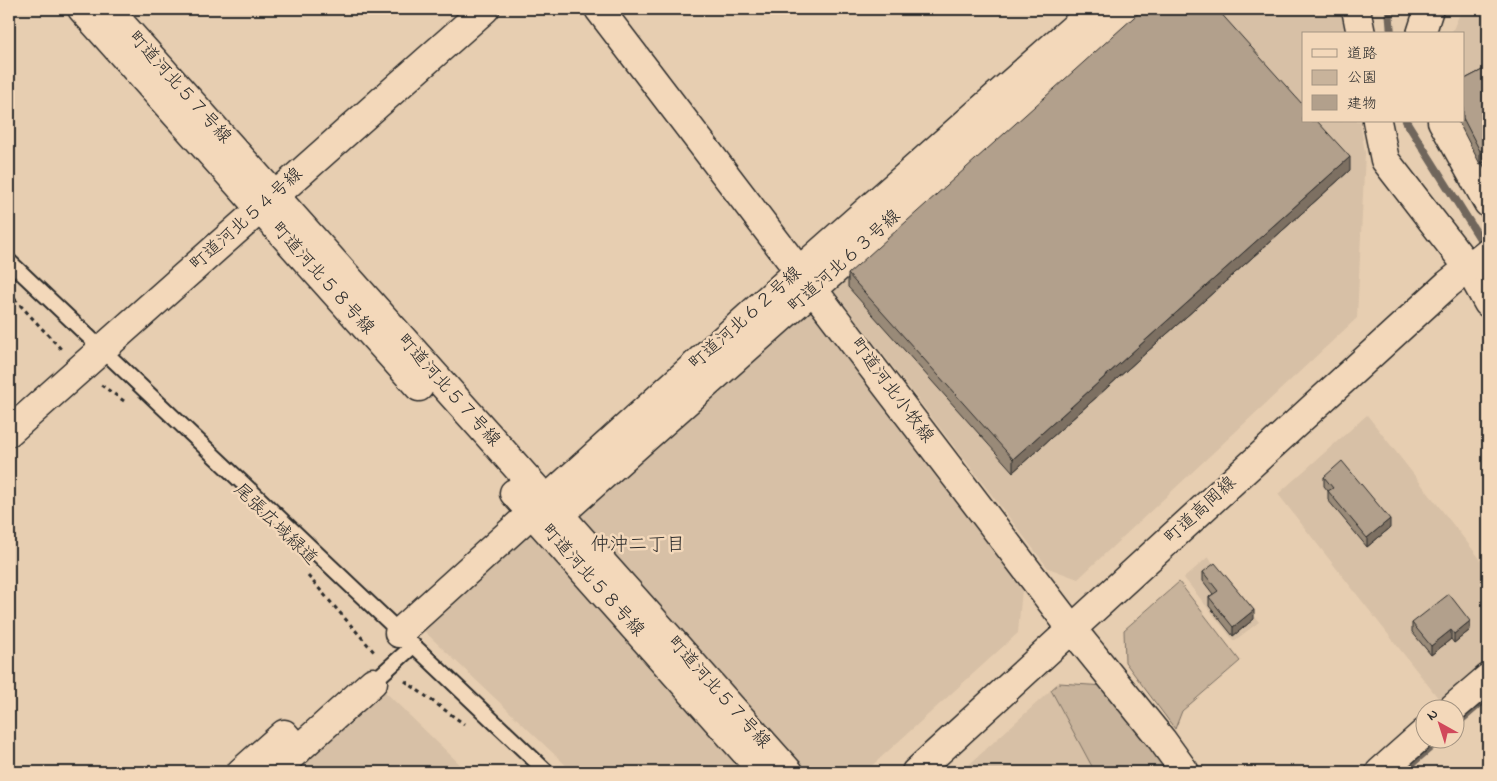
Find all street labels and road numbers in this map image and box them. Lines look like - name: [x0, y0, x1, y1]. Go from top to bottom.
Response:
- street label: 町道河北５７号線: [121, 26, 237, 150]
- street label: 町道河北５４号線: [185, 162, 309, 278]
- street label: 町道河北６３号線: [783, 204, 907, 320]
- street label: 町道河北５８号線: [264, 217, 380, 341]
- street label: 町道河北６２号線: [684, 261, 808, 377]
- street label: 町道河北５７号線: [390, 329, 506, 453]
- street label: 町道河北小牧線: [843, 333, 939, 449]
- street label: 町道高岡線: [1159, 471, 1243, 551]
- street label: 尾張広域緑道: [227, 478, 323, 572]
- street label: 町道河北５８号線: [534, 519, 650, 643]
- street label: 町道河北５７号線: [660, 631, 776, 755]

